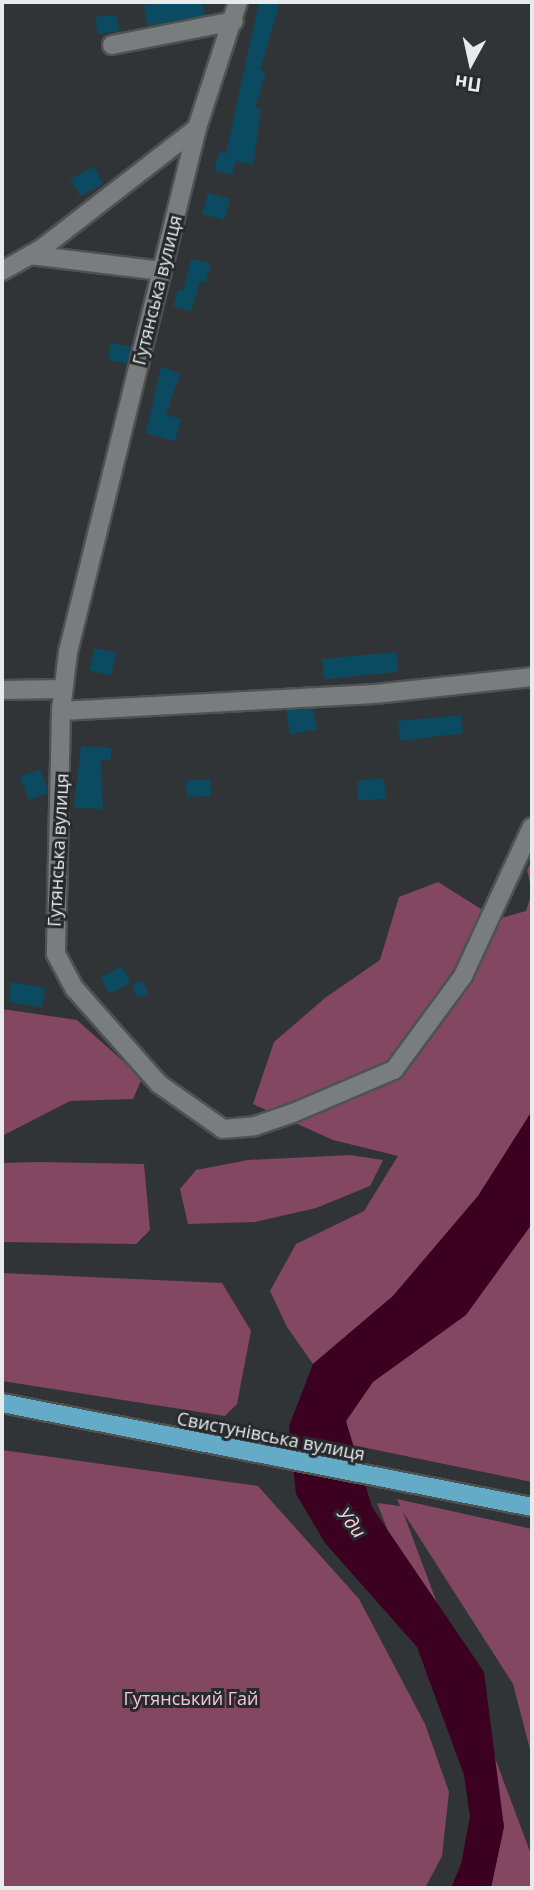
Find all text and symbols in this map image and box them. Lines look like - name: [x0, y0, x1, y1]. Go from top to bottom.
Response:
- north arrow: [436, 28, 506, 98]
- text: Пн: [453, 69, 483, 99]
- street label: Гутянська вулиця: [128, 213, 186, 367]
- street label: Гутянська вулиця: [43, 773, 73, 927]
- street label: Свистунівська вулиця: [175, 1407, 367, 1465]
- water label: Уди: [332, 1503, 370, 1543]
- park label: Гутянський Гай: [123, 1687, 259, 1709]

